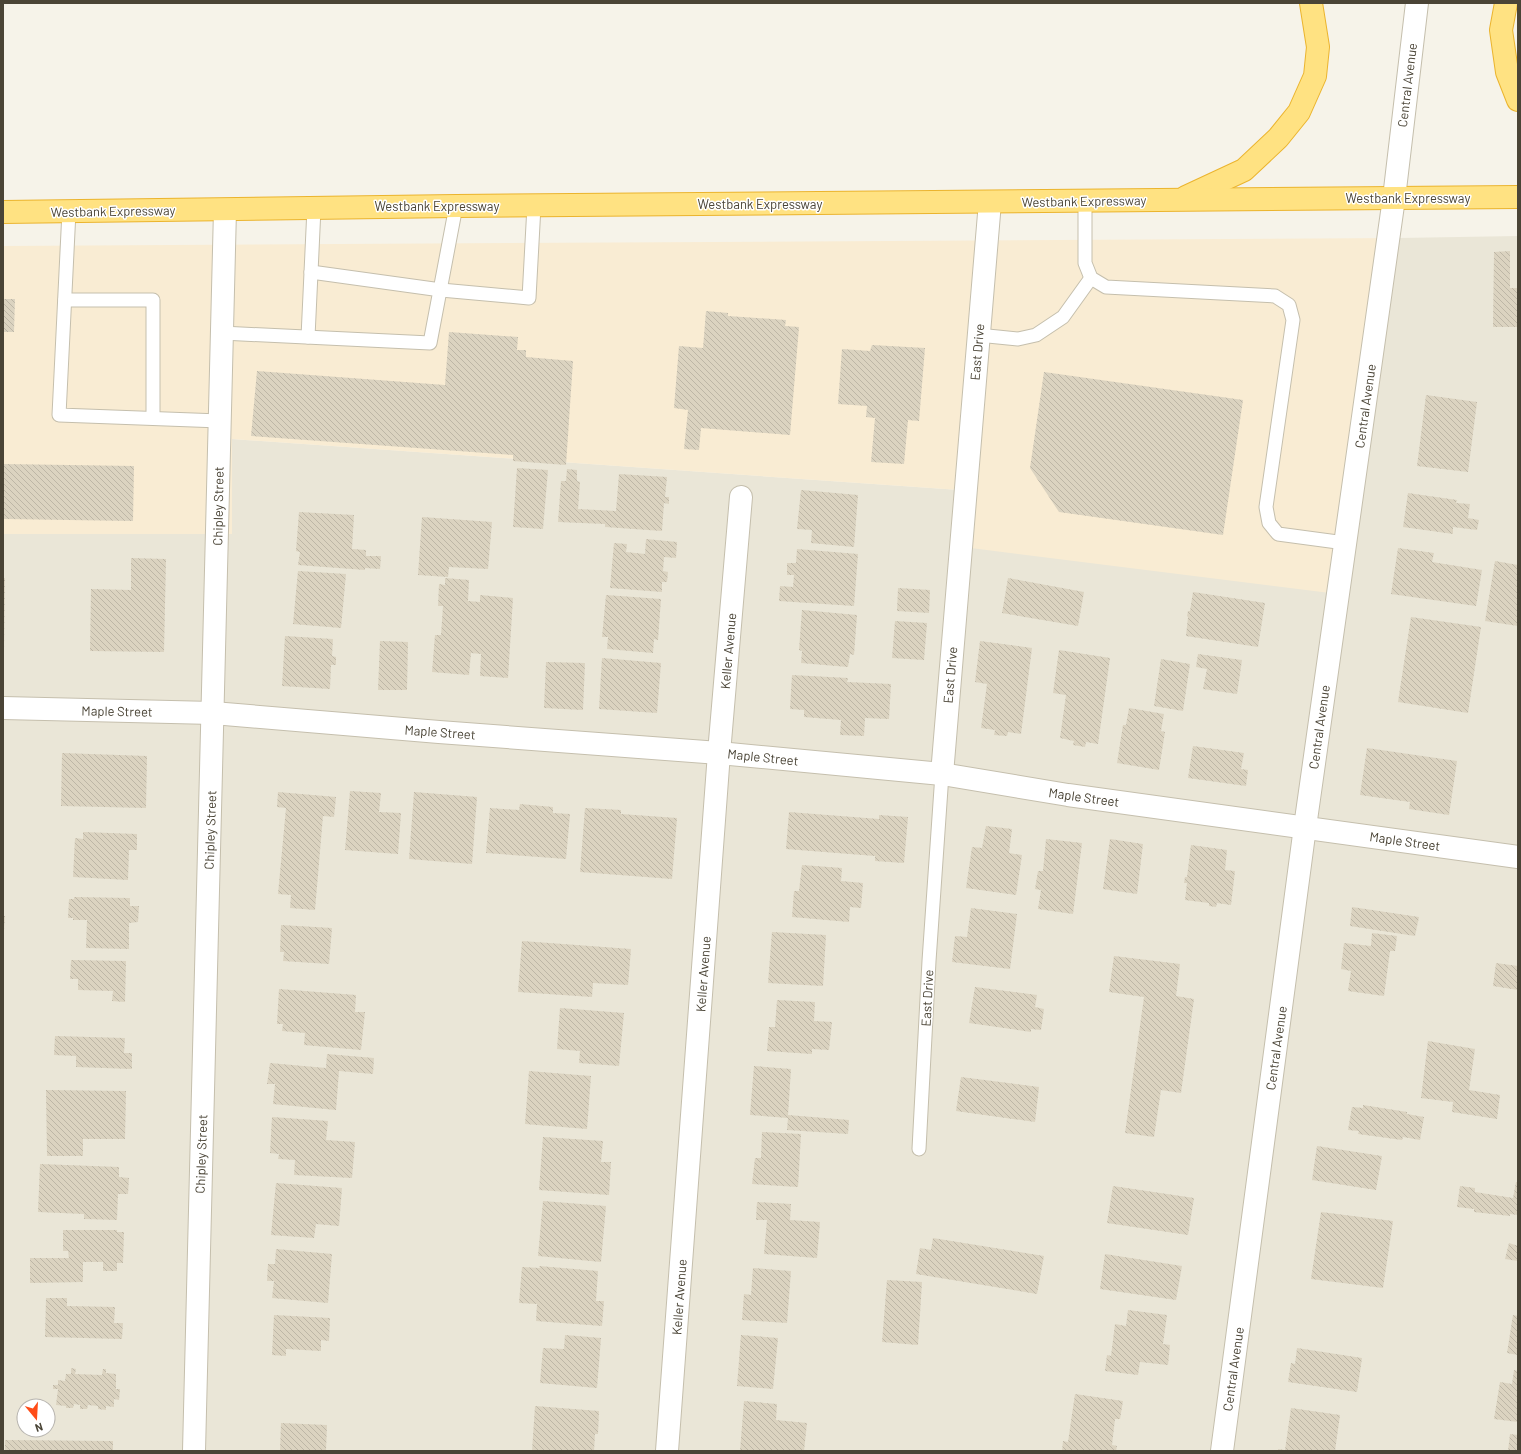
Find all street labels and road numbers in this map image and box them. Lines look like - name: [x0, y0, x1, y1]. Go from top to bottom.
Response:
- street label: Central Avenue: [1394, 42, 1420, 128]
- street label: Westbank Expressway: [1346, 190, 1470, 206]
- street label: Westbank Expressway: [1021, 192, 1147, 210]
- street label: Westbank Expressway: [698, 196, 822, 212]
- street label: Westbank Expressway: [375, 198, 499, 214]
- street label: Westbank Expressway: [50, 202, 176, 220]
- street label: East Drive: [967, 323, 987, 381]
- street label: Central Avenue: [1351, 363, 1379, 449]
- street label: Chipley Street: [209, 466, 227, 546]
- street label: Keller Avenue: [717, 612, 739, 690]
- street label: East Drive: [940, 646, 960, 704]
- street label: Central Avenue: [1305, 684, 1333, 770]
- street label: Maple Street: [81, 702, 153, 720]
- street label: Maple Street: [404, 722, 476, 742]
- street label: Maple Street: [727, 745, 799, 769]
- street label: Maple Street: [1048, 784, 1120, 810]
- street label: Chipley Street: [201, 790, 219, 870]
- street label: Maple Street: [1369, 828, 1441, 854]
- street label: Keller Avenue: [692, 935, 714, 1013]
- street label: East Drive: [918, 969, 936, 1027]
- street label: Central Avenue: [1262, 1005, 1290, 1091]
- street label: Chipley Street: [192, 1114, 210, 1194]
- street label: Keller Avenue: [668, 1258, 690, 1336]
- street label: Central Avenue: [1219, 1326, 1247, 1412]

